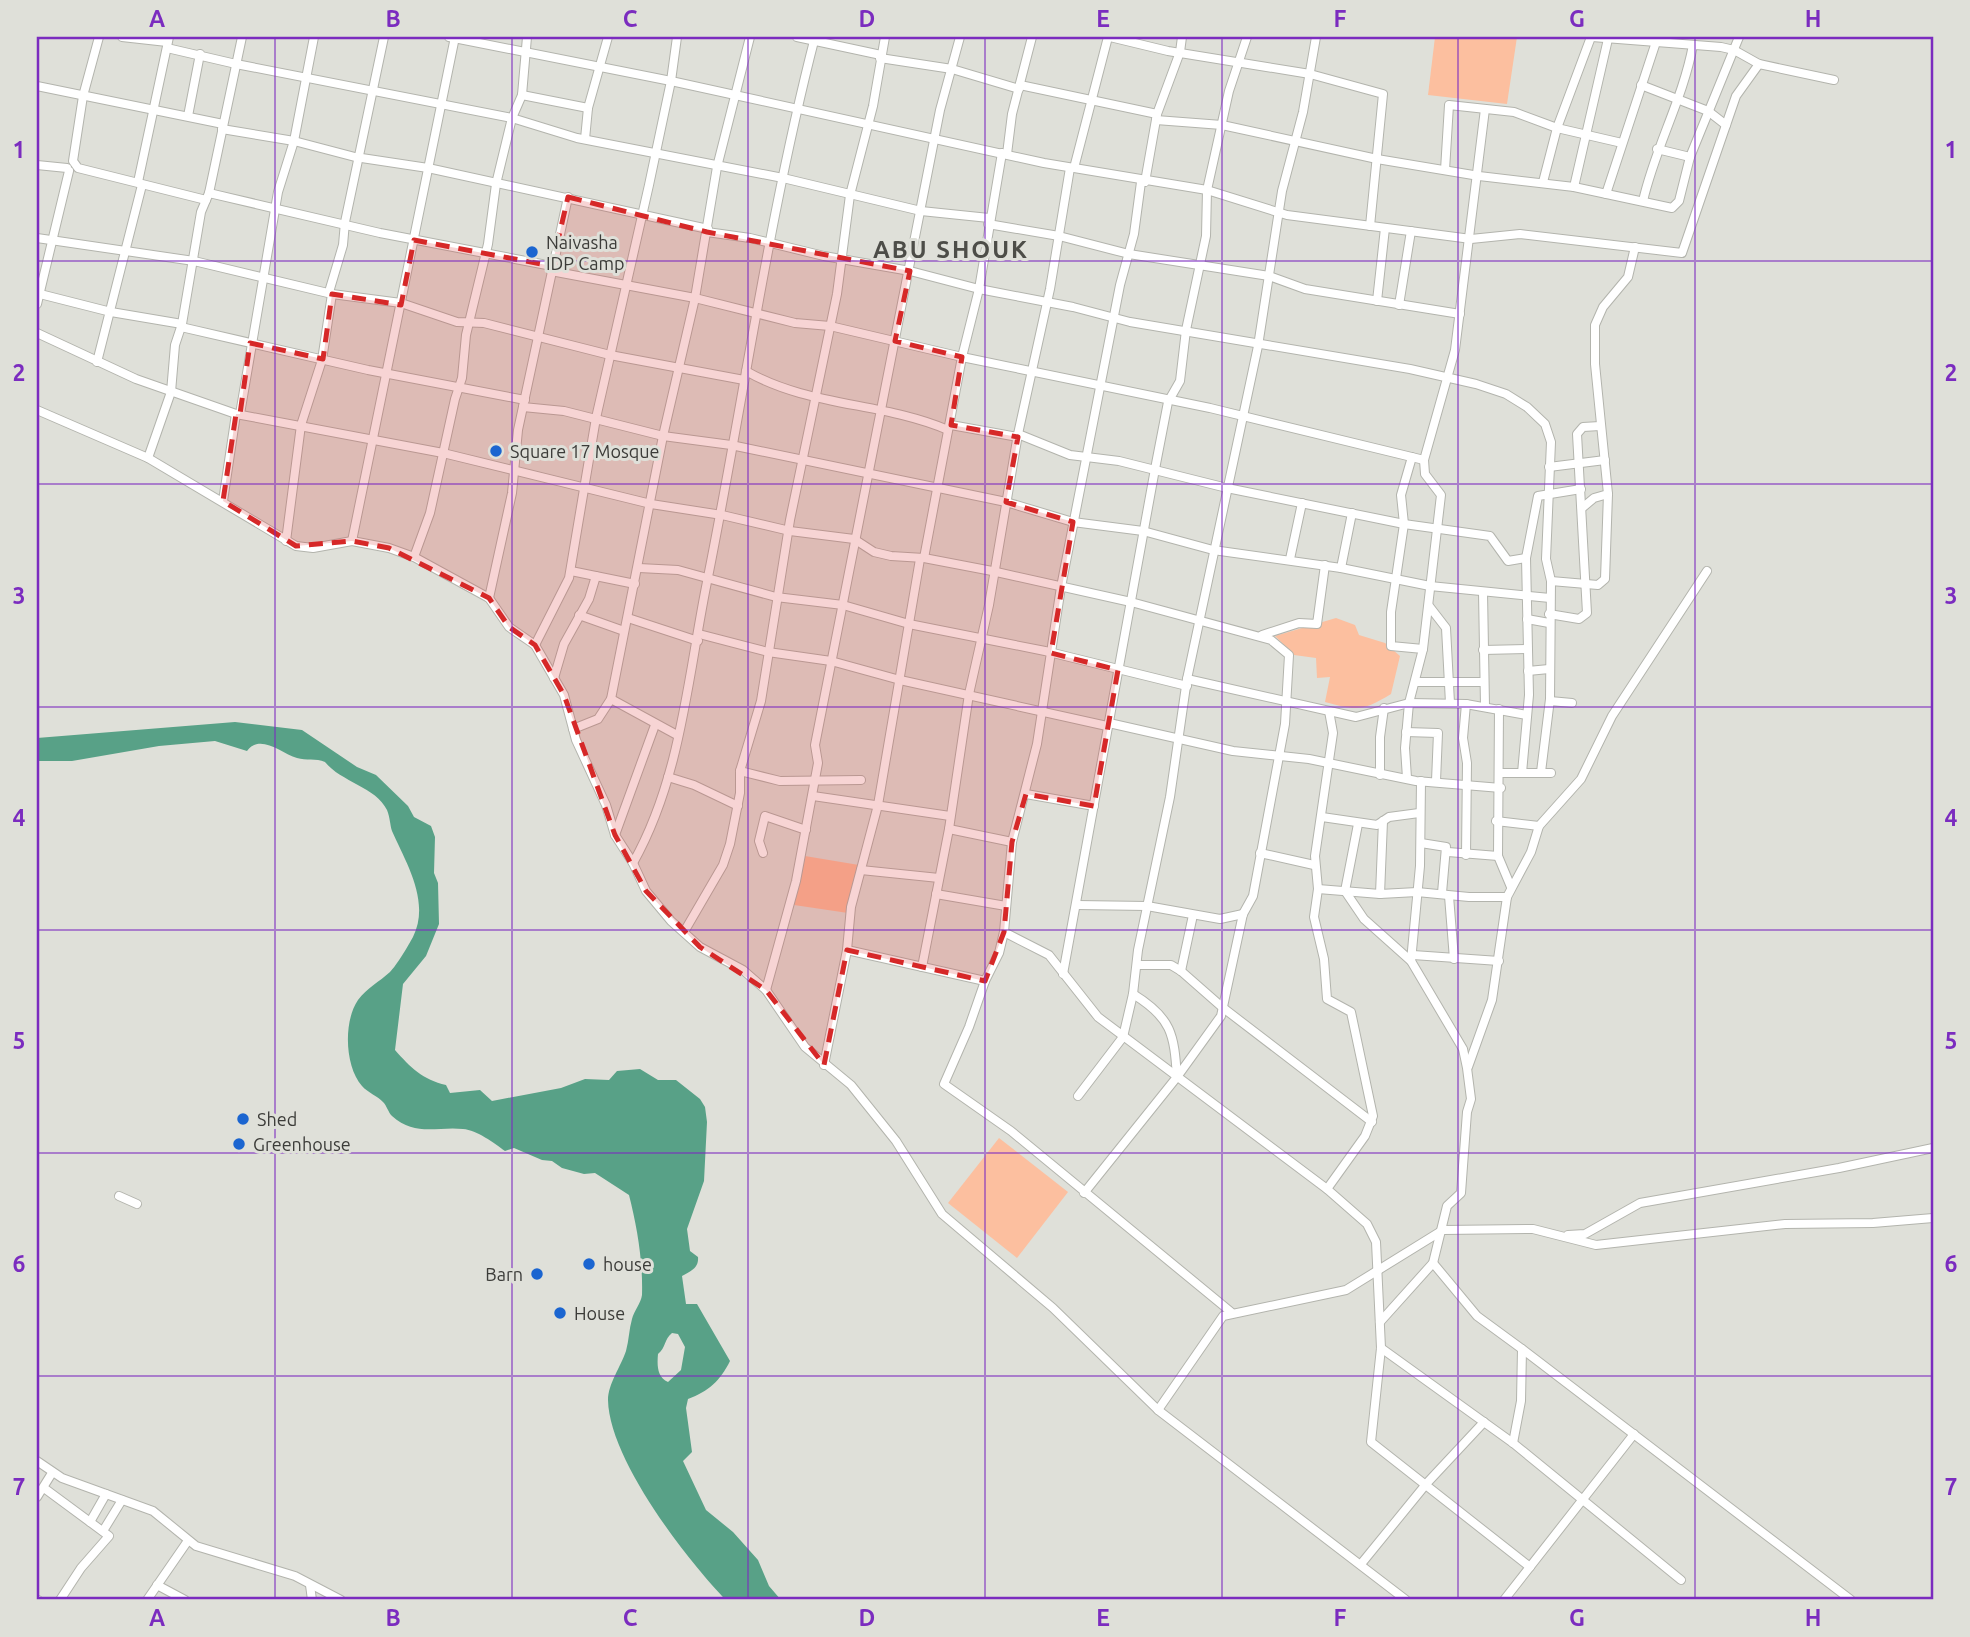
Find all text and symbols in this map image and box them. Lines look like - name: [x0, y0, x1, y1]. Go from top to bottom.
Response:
- text: A: [149, 6, 165, 31]
- text: B: [385, 6, 401, 31]
- text: C: [623, 6, 638, 31]
- text: D: [859, 6, 875, 31]
- text: E: [1096, 6, 1110, 31]
- text: F: [1334, 6, 1347, 31]
- text: G: [1569, 6, 1585, 31]
- text: H: [1805, 6, 1821, 31]
- text: 1: [13, 137, 25, 162]
- text: 1: [1945, 137, 1957, 162]
- place label: Naivasha IDP Camp: [546, 232, 625, 273]
- district label: ABU SHOUK: [873, 236, 1029, 263]
- marker: Naivasha IDP Camp: [524, 244, 540, 260]
- text: 2: [13, 360, 25, 385]
- text: 2: [1945, 360, 1957, 385]
- place label: Square 17 Mosque: [510, 441, 660, 461]
- marker: Square 17 Mosque: [488, 443, 504, 459]
- text: 3: [13, 583, 25, 608]
- text: 3: [1945, 583, 1957, 608]
- text: 4: [13, 805, 26, 830]
- text: 4: [1945, 805, 1958, 830]
- text: 5: [13, 1028, 25, 1053]
- text: 5: [1945, 1028, 1957, 1053]
- place label: Shed: [257, 1109, 297, 1129]
- marker: Shed: [235, 1111, 251, 1127]
- place label: Greenhouse: [253, 1134, 351, 1154]
- marker: Greenhouse: [231, 1136, 247, 1152]
- text: 6: [13, 1251, 26, 1276]
- text: 6: [1945, 1251, 1958, 1276]
- place label: house: [603, 1254, 652, 1274]
- marker: house: [581, 1256, 597, 1272]
- place label: Barn: [485, 1264, 523, 1284]
- marker: Barn: [529, 1266, 545, 1282]
- place label: House: [574, 1303, 625, 1323]
- marker: House: [552, 1305, 568, 1321]
- text: 7: [13, 1474, 25, 1499]
- text: 7: [1945, 1474, 1957, 1499]
- text: A: [149, 1605, 165, 1630]
- text: B: [385, 1605, 401, 1630]
- text: C: [623, 1605, 638, 1630]
- text: D: [859, 1605, 875, 1630]
- text: E: [1096, 1605, 1110, 1630]
- text: F: [1334, 1605, 1347, 1630]
- text: G: [1569, 1605, 1585, 1630]
- text: H: [1805, 1605, 1821, 1630]

